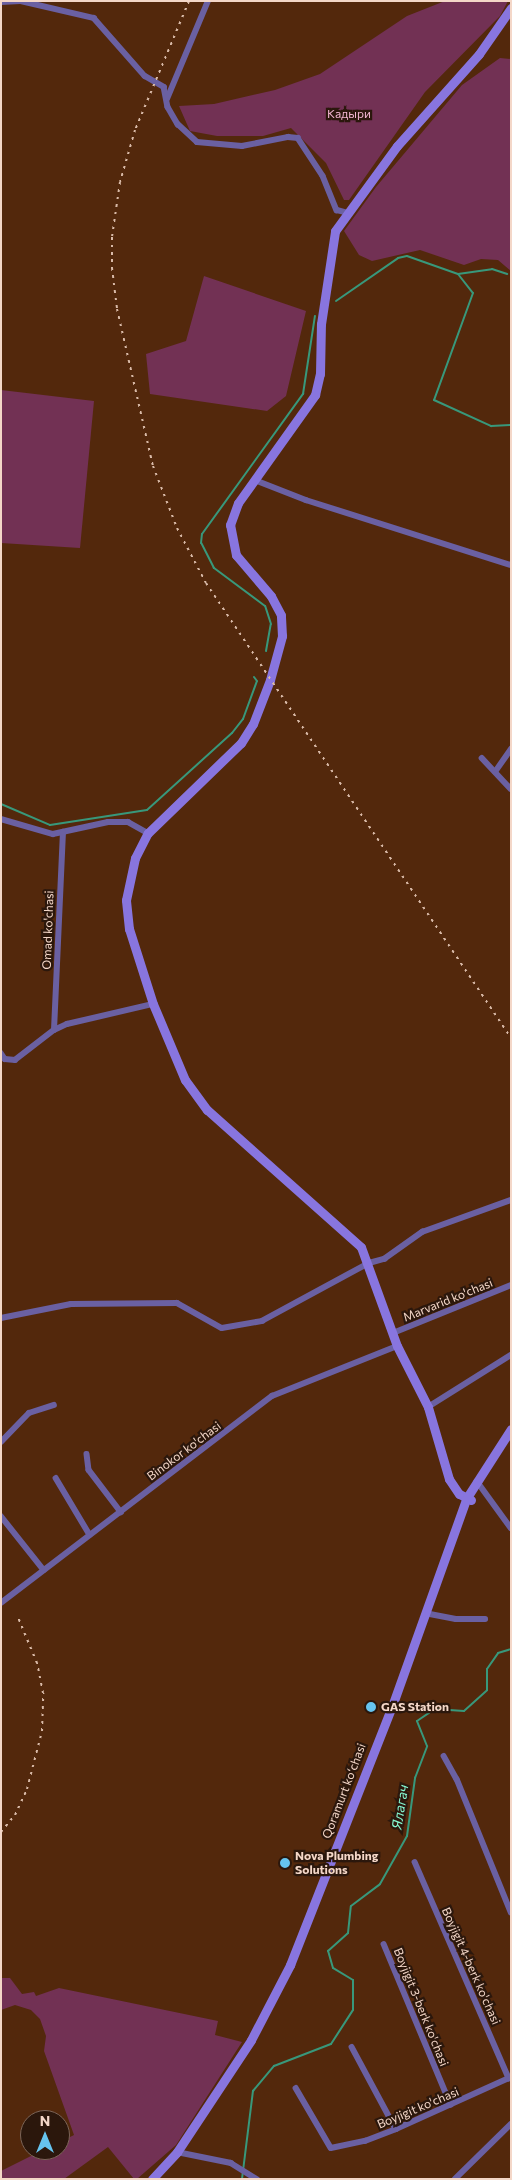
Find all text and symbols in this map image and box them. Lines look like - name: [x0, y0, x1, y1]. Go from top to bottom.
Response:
- park label: Кадыри: [327, 107, 371, 121]
- street label: Omad ko'chasi: [39, 890, 57, 970]
- street label: Marvarid ko'chasi: [401, 1275, 495, 1325]
- street label: Binokor ko'chasi: [144, 1419, 224, 1483]
- place label: GAS Station: [381, 1700, 449, 1714]
- marker: GAS Station: [365, 1701, 377, 1713]
- street label: Qoramurt koʻchasi: [319, 1741, 369, 1841]
- water label: Ялагач: [388, 1783, 412, 1831]
- place label: Nova Plumbing Solutions: [295, 1849, 378, 1877]
- marker: Nova Plumbing Solutions: [279, 1857, 291, 1869]
- street label: Boyjigit 4-berk ko'chasi: [439, 1905, 503, 2027]
- street label: Boyjigit 3-berk ko'chasi: [391, 1946, 451, 2068]
- street label: Boyjigit ko'chasi: [375, 2084, 461, 2132]
- north arrow: [20, 2110, 70, 2160]
- text: N: [40, 2112, 50, 2129]

